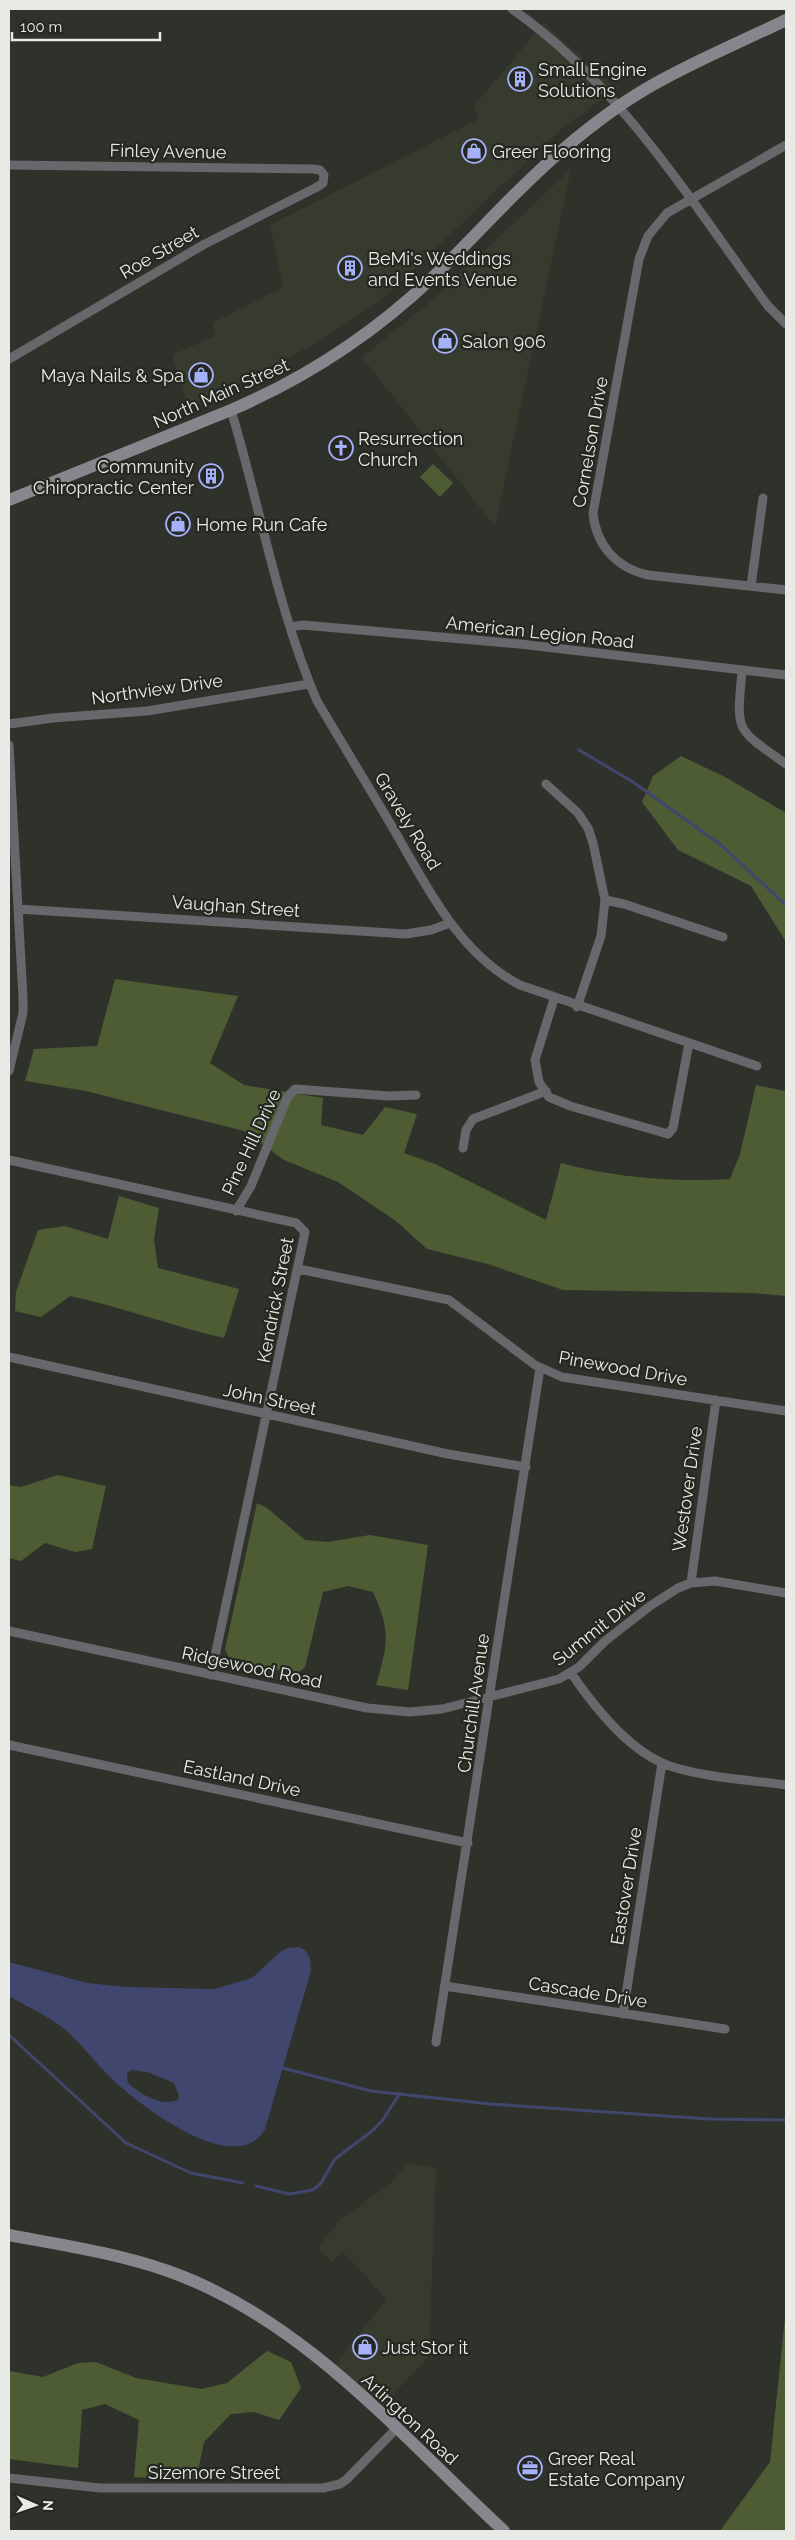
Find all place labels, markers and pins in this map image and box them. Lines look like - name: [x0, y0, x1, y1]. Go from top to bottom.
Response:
- place label: Small Engine Solutions: [538, 59, 647, 101]
- building icon: Small Engine Solutions: [507, 66, 533, 92]
- shop icon: Greer Flooring: [461, 138, 487, 164]
- place label: Greer Flooring: [492, 141, 611, 162]
- place label: BeMi's Weddings and Events Venue: [368, 248, 517, 290]
- building icon: BeMi's Weddings and Events Venue: [337, 255, 363, 281]
- shop icon: Salon 906: [432, 328, 458, 354]
- place label: Salon 906: [462, 331, 546, 352]
- shop icon: Maya Nails & Spa: [188, 362, 214, 388]
- place label: Maya Nails & Spa: [41, 365, 184, 386]
- place label: Resurrection Church: [358, 428, 463, 470]
- church icon: Resurrection Church: [328, 435, 354, 461]
- place label: Community Chiropractic Center: [33, 456, 195, 498]
- building icon: Community Chiropractic Center: [198, 463, 224, 489]
- shop icon: Home Run Cafe: [165, 511, 191, 537]
- place label: Home Run Cafe: [196, 514, 328, 535]
- shop icon: Just Stor it: [352, 2334, 378, 2360]
- place label: Just Stor it: [382, 2337, 468, 2358]
- place label: Greer Real Estate Company: [548, 2448, 685, 2490]
- office icon: Greer Real Estate Company: [517, 2455, 543, 2481]

